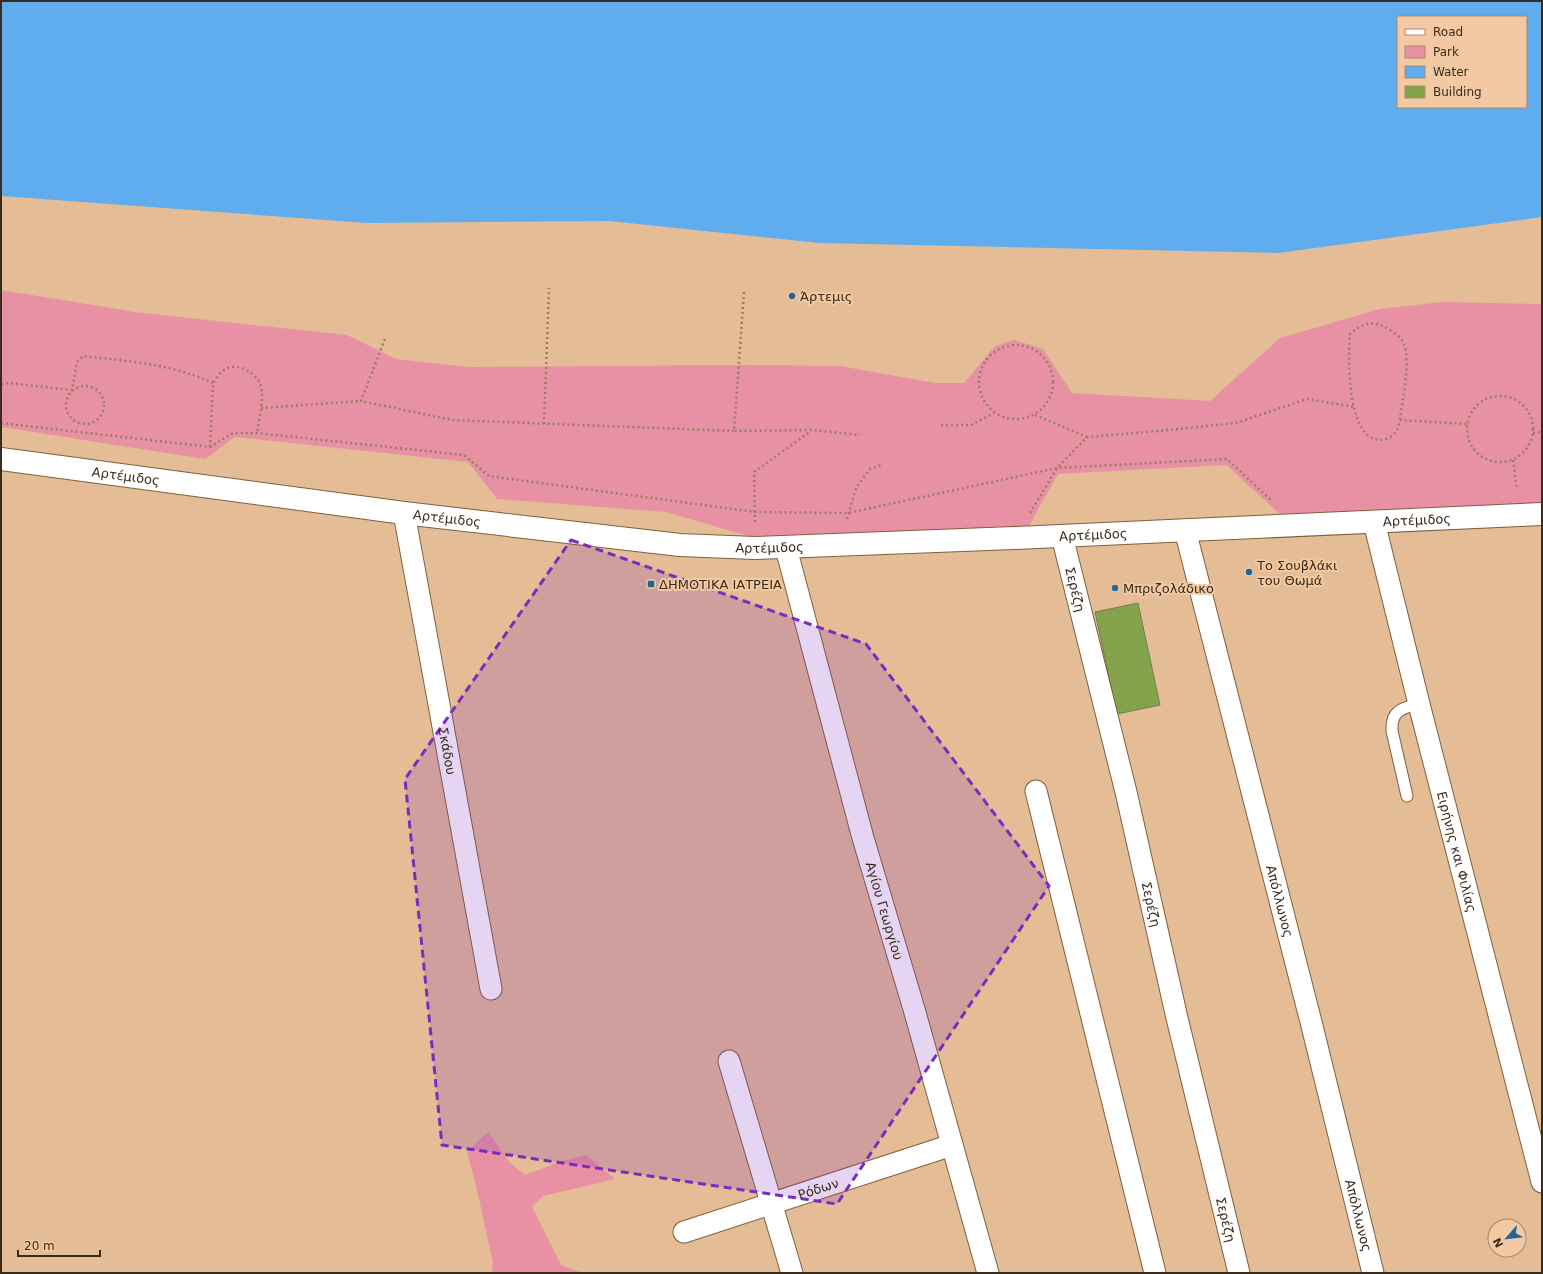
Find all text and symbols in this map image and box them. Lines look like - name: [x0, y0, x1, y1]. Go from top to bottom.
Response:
- legend: [1397, 16, 1527, 108]
- text: Road: [1433, 25, 1463, 39]
- text: Park: [1433, 45, 1459, 59]
- text: Water: [1433, 65, 1469, 79]
- text: Building: [1433, 85, 1482, 99]
- place label: Άρτεμις: [800, 289, 852, 304]
- marker: Άρτεμις: [787, 291, 797, 301]
- street label: Αρτέμιδος: [91, 464, 161, 488]
- street label: Αρτέμιδος: [412, 507, 482, 530]
- street label: Αρτέμιδος: [1382, 511, 1451, 529]
- street label: Αρτέμιδος: [1059, 526, 1128, 544]
- street label: Αρτέμιδος: [735, 539, 804, 556]
- place label: Το Σουβλάκι του Θωμά: [1256, 558, 1337, 588]
- street label: Σερέζη: [1062, 565, 1088, 614]
- marker: Το Σουβλάκι του Θωμά: [1244, 567, 1254, 577]
- place label: ΔΗΜΟΤΙΚΑ ΙΑΤΡΕΙΑ: [659, 577, 782, 592]
- marker: ΔΗΜΟΤΙΚΑ ΙΑΤΡΕΙΑ: [646, 579, 656, 589]
- place label: Μπριζολάδικο: [1123, 581, 1214, 596]
- marker: Μπριζολάδικο: [1110, 583, 1120, 593]
- street label: Σκάδου: [435, 726, 459, 776]
- street label: Ειρήνης και Φιλίας: [1434, 790, 1479, 914]
- street label: Αγίου Γεωργίου: [863, 860, 906, 962]
- street label: Απόλλωνος: [1263, 864, 1296, 939]
- street label: Σερέζη: [1138, 880, 1163, 928]
- street label: Ρόδων: [796, 1175, 841, 1203]
- street label: Απόλλωνος: [1342, 1178, 1374, 1253]
- street label: Σερέζη: [1213, 1196, 1238, 1244]
- north arrow: [1487, 1218, 1527, 1258]
- scale bar: [18, 1232, 100, 1258]
- text: N: [1491, 1235, 1507, 1250]
- text: 20 m: [24, 1239, 55, 1253]

